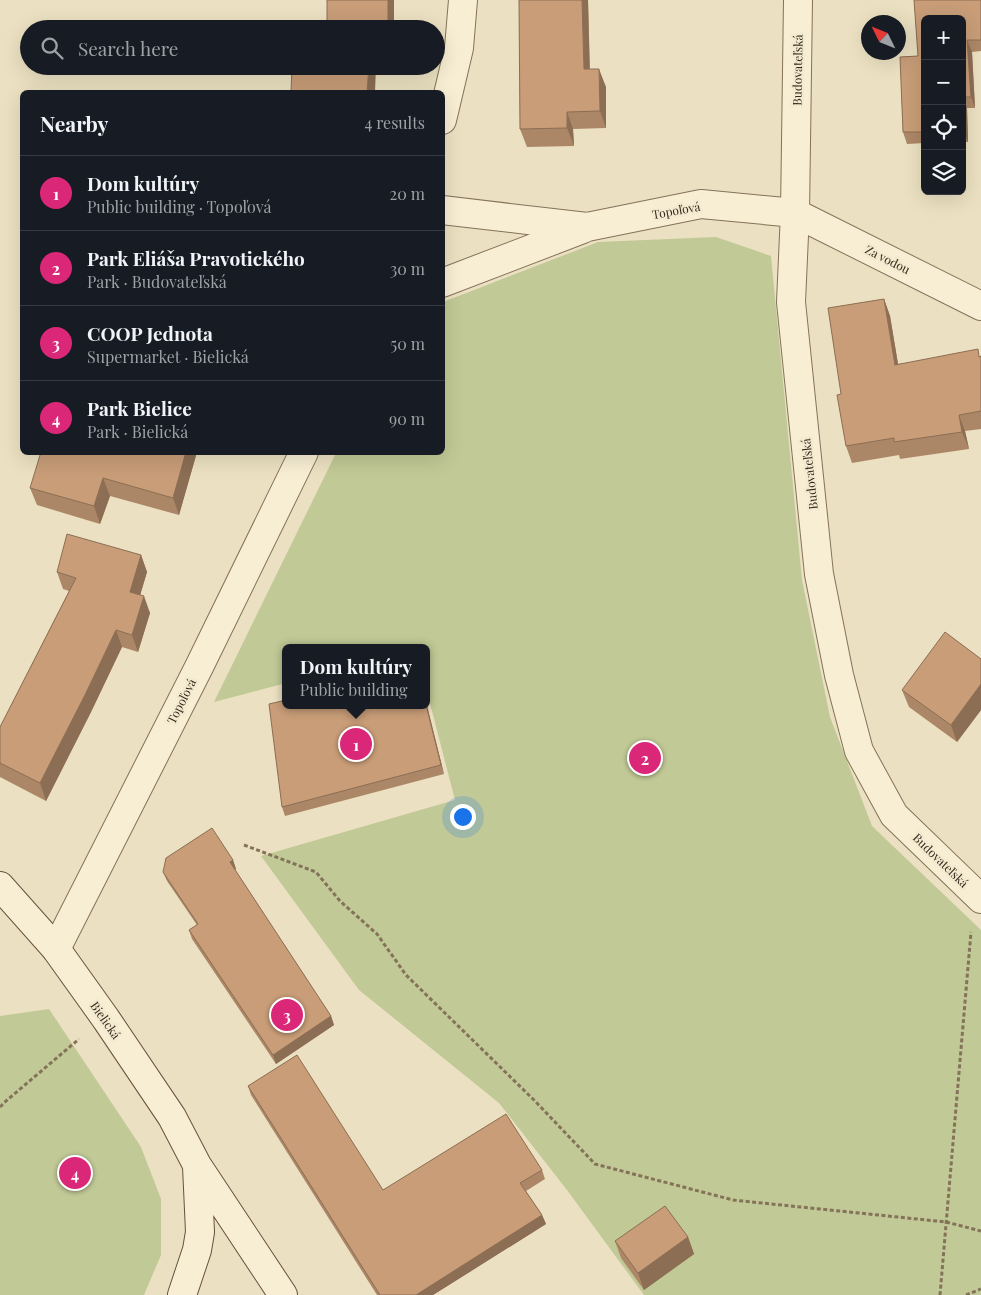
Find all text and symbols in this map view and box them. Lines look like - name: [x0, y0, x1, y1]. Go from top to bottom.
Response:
- north arrow: [861, 15, 906, 60]
- map controls: [921, 15, 966, 195]
- button: +: [921, 15, 966, 60]
- search box: [20, 20, 445, 75]
- icon: search: [38, 34, 66, 62]
- street label: Budovateľská: [788, 34, 806, 106]
- text: Search here: [78, 35, 178, 61]
- button: −: [921, 60, 966, 105]
- button: locate: [921, 105, 966, 150]
- text: Nearby: [40, 109, 109, 137]
- text: 4 results: [364, 112, 425, 133]
- button: layers: [921, 150, 966, 195]
- text: Dom kultúry: [87, 170, 199, 196]
- text: 1: [53, 183, 59, 204]
- text: 20 m: [390, 183, 425, 204]
- text: Public building · Topoľová: [87, 196, 271, 217]
- street label: Topoľová: [651, 198, 701, 222]
- street label: Za vodou: [863, 241, 913, 277]
- text: Park Eliáša Pravotického: [87, 245, 305, 271]
- text: 2: [52, 258, 60, 279]
- text: 30 m: [390, 258, 425, 279]
- text: Park · Budovateľská: [87, 271, 227, 292]
- text: COOP Jednota: [87, 320, 213, 346]
- text: 3: [52, 333, 60, 354]
- text: 50 m: [391, 333, 425, 354]
- text: Supermarket · Bielická: [87, 346, 249, 367]
- text: Park Bielice: [87, 395, 192, 421]
- text: 4: [52, 408, 60, 429]
- text: 90 m: [389, 408, 425, 429]
- text: Park · Bielická: [87, 421, 188, 442]
- street label: Budovateľská: [797, 438, 821, 510]
- popup: [282, 644, 430, 709]
- text: Dom kultúry: [300, 653, 412, 679]
- street label: Topoľová: [163, 676, 199, 726]
- text: Public building: [300, 679, 408, 700]
- pin: 1: [340, 725, 372, 763]
- pin: 2: [629, 739, 661, 777]
- your location: [450, 804, 476, 830]
- street label: Budovateľská: [910, 829, 972, 891]
- pin: 3: [271, 996, 303, 1034]
- street label: Bielická: [87, 998, 125, 1042]
- pin: 4: [59, 1154, 91, 1192]

